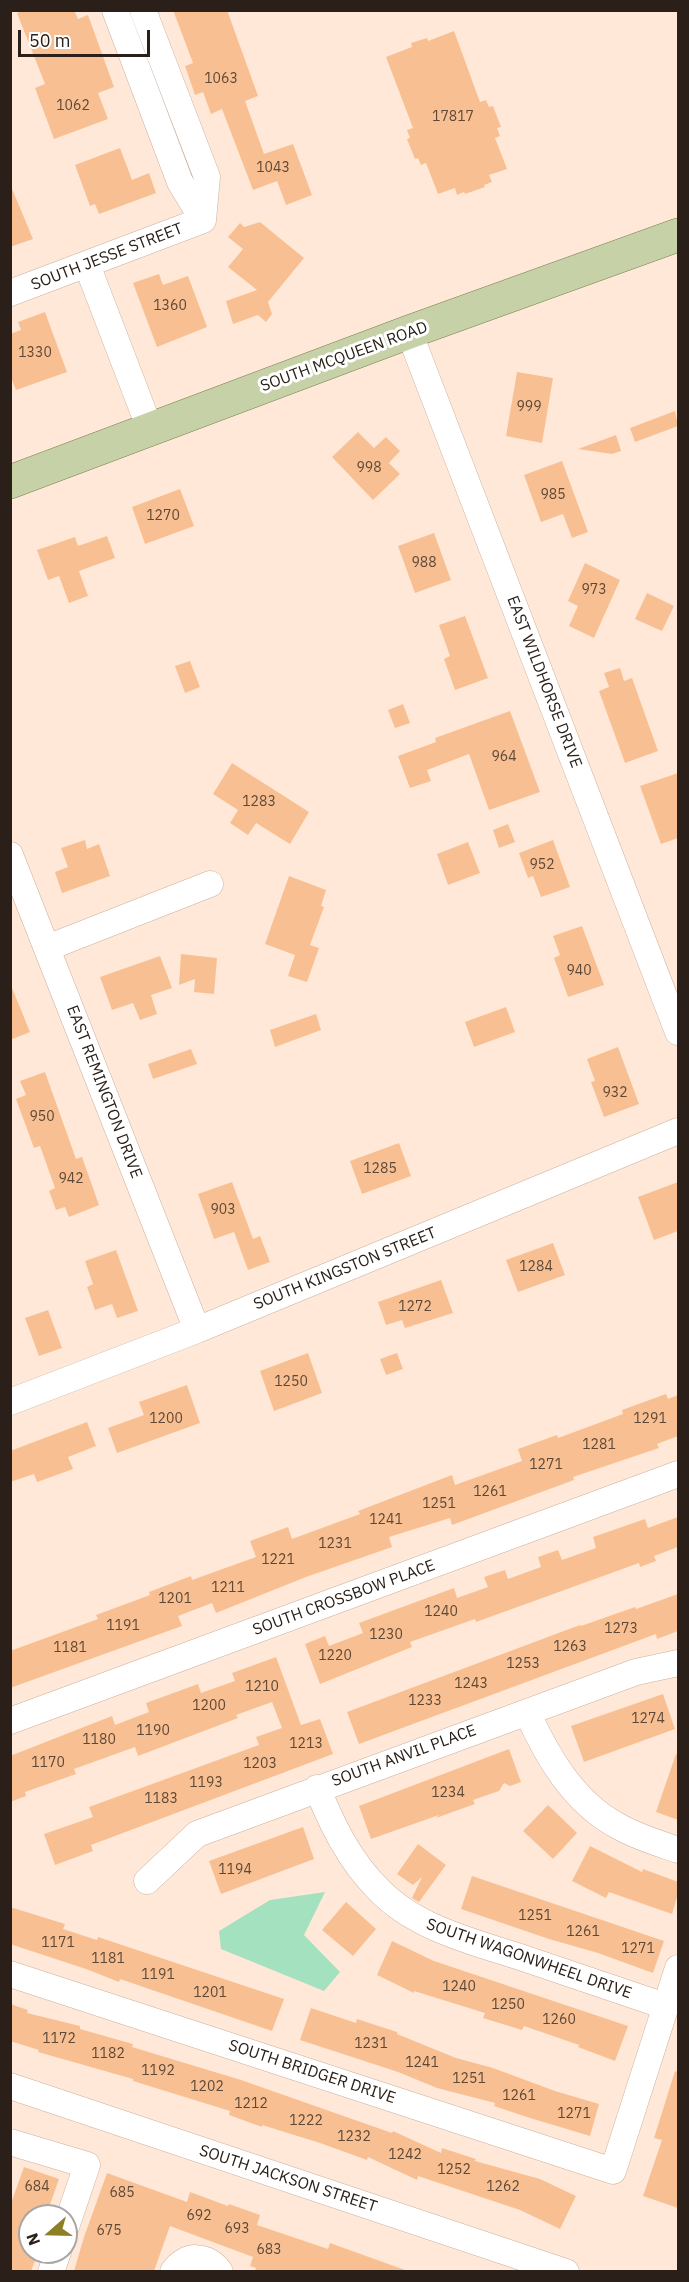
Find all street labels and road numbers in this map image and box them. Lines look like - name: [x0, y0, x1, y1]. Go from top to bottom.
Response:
- street label: SOUTH JESSE STREET: [28, 219, 186, 295]
- street label: SOUTH MCQUEEN ROAD: [258, 318, 430, 396]
- street label: EAST WILDHORSE DRIVE: [502, 593, 586, 771]
- street label: EAST REMINGTON DRIVE: [62, 1003, 146, 1181]
- street label: SOUTH KINGSTON STREET: [251, 1224, 439, 1314]
- street label: SOUTH CROSSBOW PLACE: [250, 1556, 438, 1640]
- street label: SOUTH ANVIL PLACE: [329, 1721, 479, 1791]
- street label: SOUTH WAGONWHEEL DRIVE: [424, 1915, 634, 2003]
- street label: SOUTH BRIDGER DRIVE: [226, 2036, 398, 2108]
- street label: SOUTH JACKSON STREET: [197, 2141, 379, 2217]

